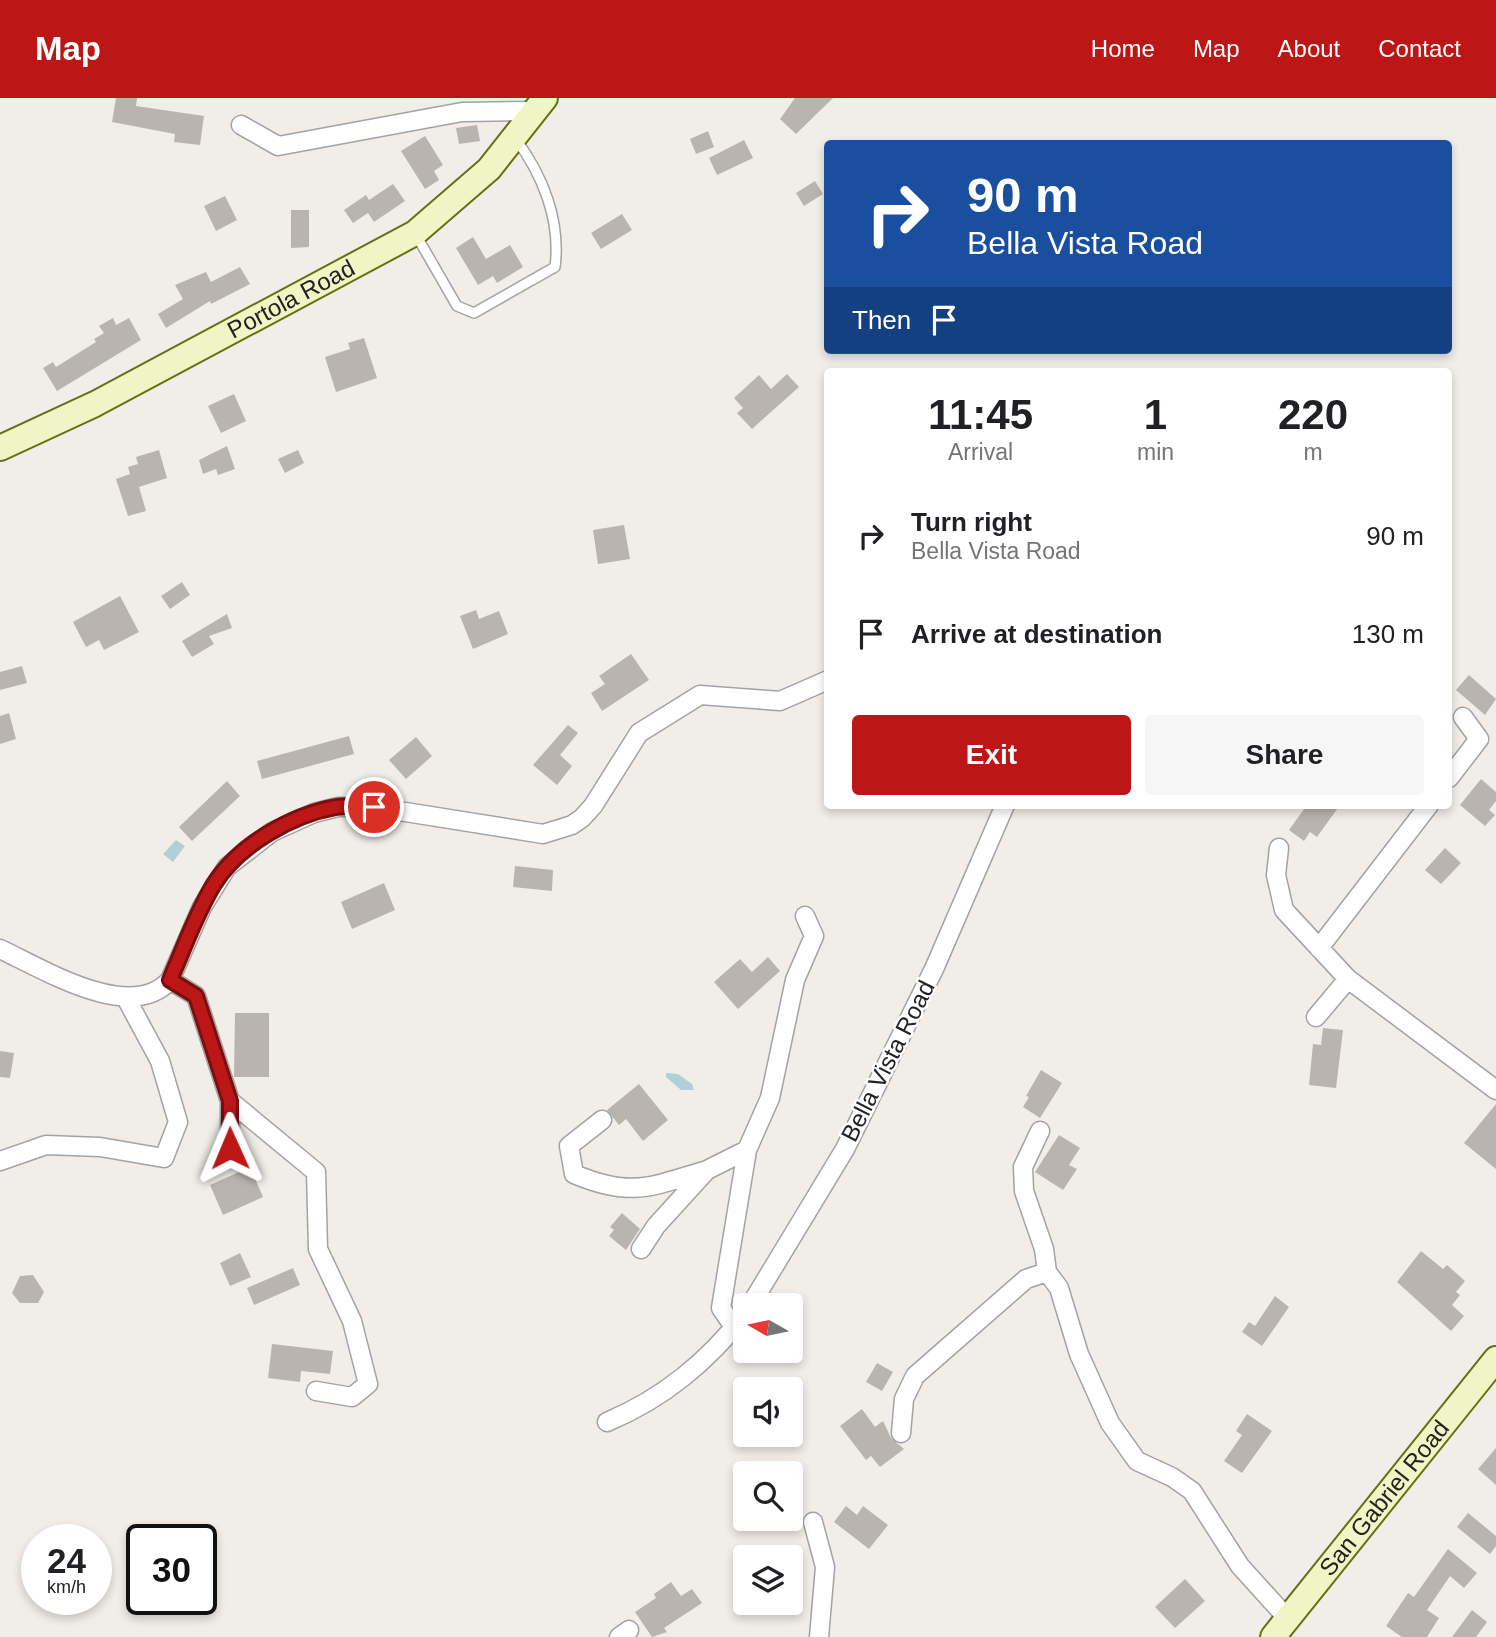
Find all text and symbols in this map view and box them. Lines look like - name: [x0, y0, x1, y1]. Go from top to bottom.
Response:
- text: Map: [35, 30, 101, 67]
- text: Home: [1091, 35, 1155, 62]
- text: Map: [1193, 35, 1240, 62]
- text: About: [1278, 35, 1340, 62]
- text: Contact: [1378, 35, 1461, 62]
- icon: right: [852, 168, 943, 259]
- text: 90 m: [967, 168, 1079, 222]
- text: Bella Vista Road: [967, 225, 1203, 261]
- street label: Portola Road: [223, 254, 359, 344]
- icon: arrive: [925, 301, 963, 339]
- text: Then: [852, 305, 911, 335]
- text: 11:45: [928, 391, 1033, 438]
- text: 1: [1144, 391, 1167, 438]
- text: 220: [1278, 391, 1348, 438]
- text: Arrival: [948, 439, 1013, 465]
- text: min: [1137, 439, 1174, 465]
- text: m: [1303, 439, 1323, 465]
- text: Turn right: [911, 507, 1032, 537]
- icon: right: [852, 517, 890, 555]
- text: 90 m: [1366, 521, 1424, 551]
- text: Bella Vista Road: [911, 538, 1081, 564]
- icon: arrive: [852, 615, 890, 653]
- text: Arrive at destination: [911, 619, 1162, 649]
- text: 130 m: [1352, 619, 1424, 649]
- button: Exit: [852, 715, 1131, 795]
- button: Share: [1145, 715, 1424, 795]
- pin: [344, 777, 404, 837]
- icon: arrive: [355, 788, 393, 826]
- street label: Bella Vista Road: [835, 976, 940, 1146]
- position arrow: [193, 1111, 267, 1185]
- north arrow: [733, 1293, 803, 1363]
- map controls: [733, 1293, 803, 1615]
- button: sound: [733, 1377, 803, 1447]
- street label: San Gabriel Road: [1314, 1415, 1454, 1581]
- button: search: [733, 1461, 803, 1531]
- speed limit sign: 30: [126, 1524, 217, 1615]
- text: 24: [47, 1541, 86, 1580]
- button: layers: [733, 1545, 803, 1615]
- text: km/h: [47, 1577, 86, 1597]

